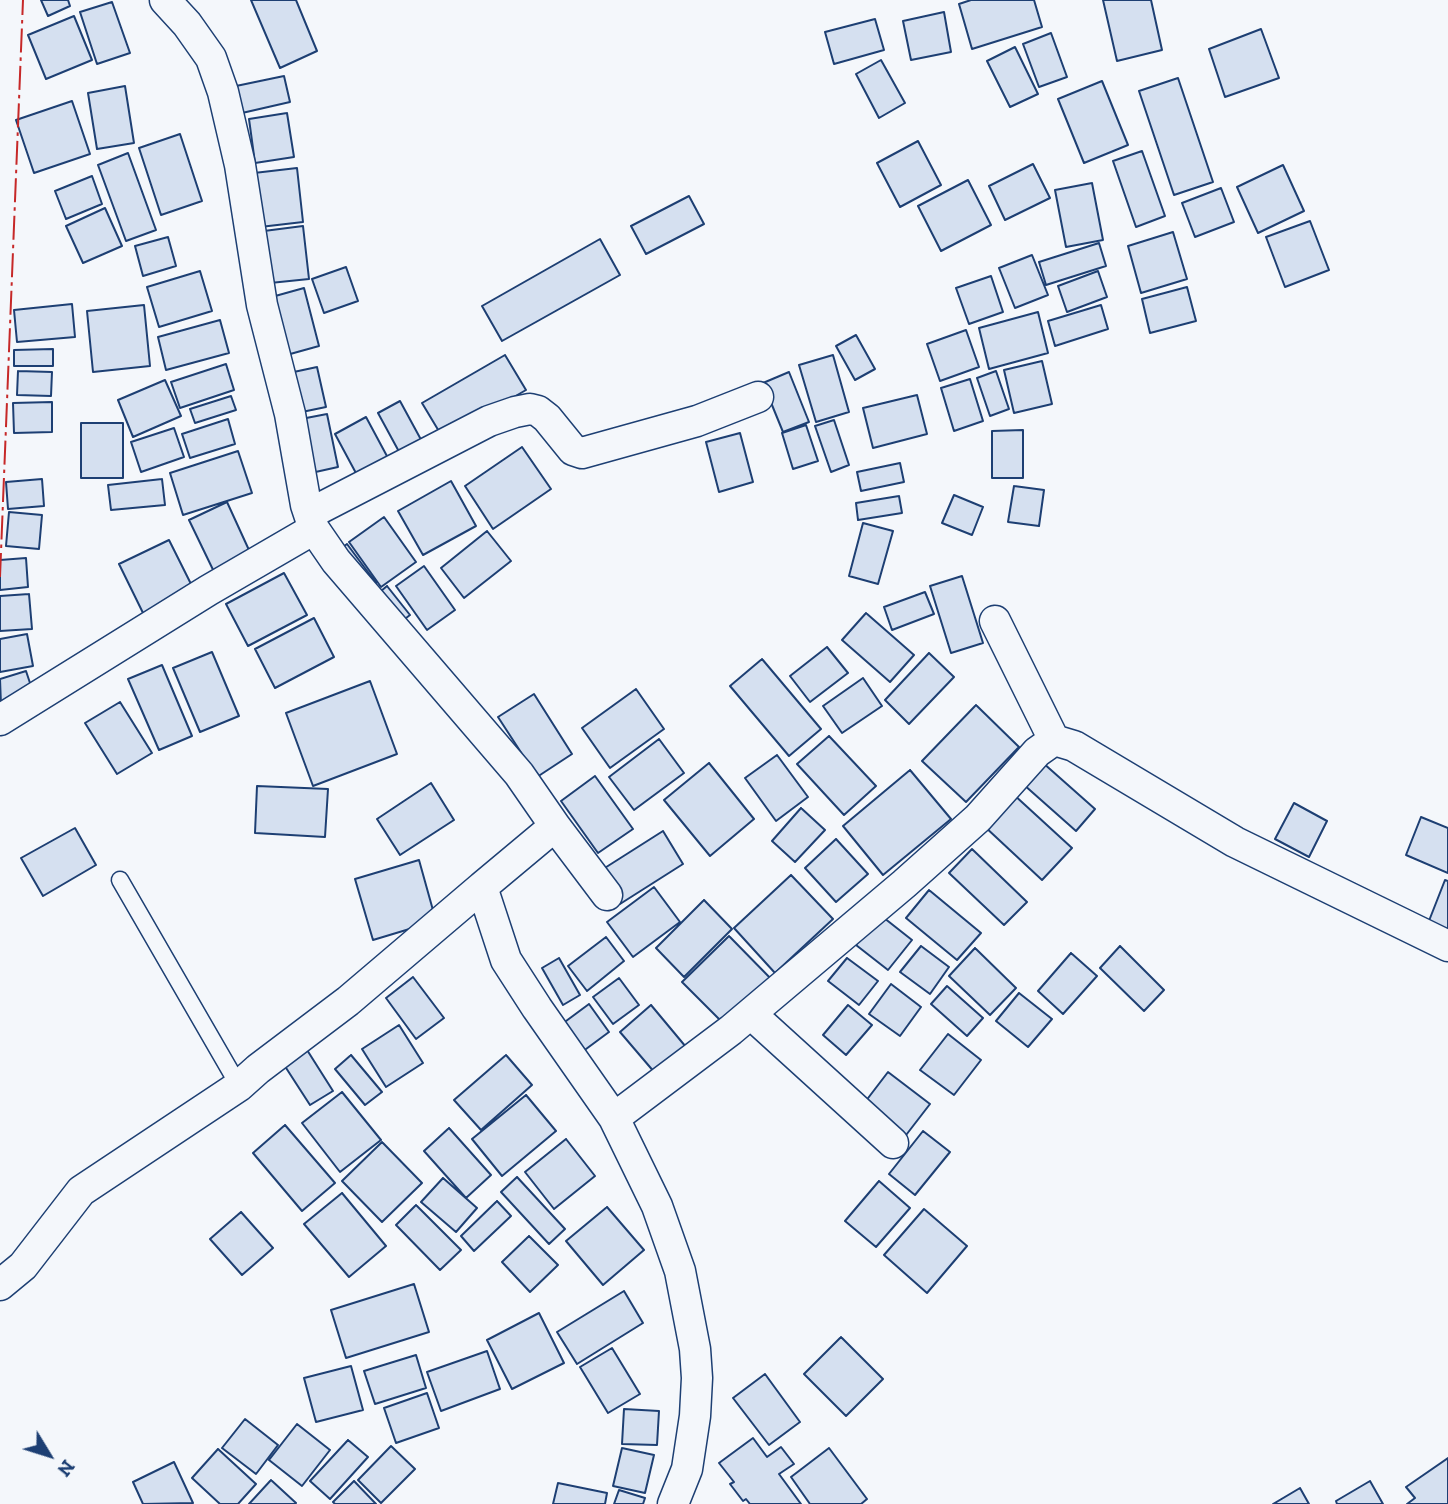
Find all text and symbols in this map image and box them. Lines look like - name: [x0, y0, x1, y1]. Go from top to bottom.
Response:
- north arrow: [14, 1420, 84, 1490]
- text: N: [52, 1455, 79, 1481]

